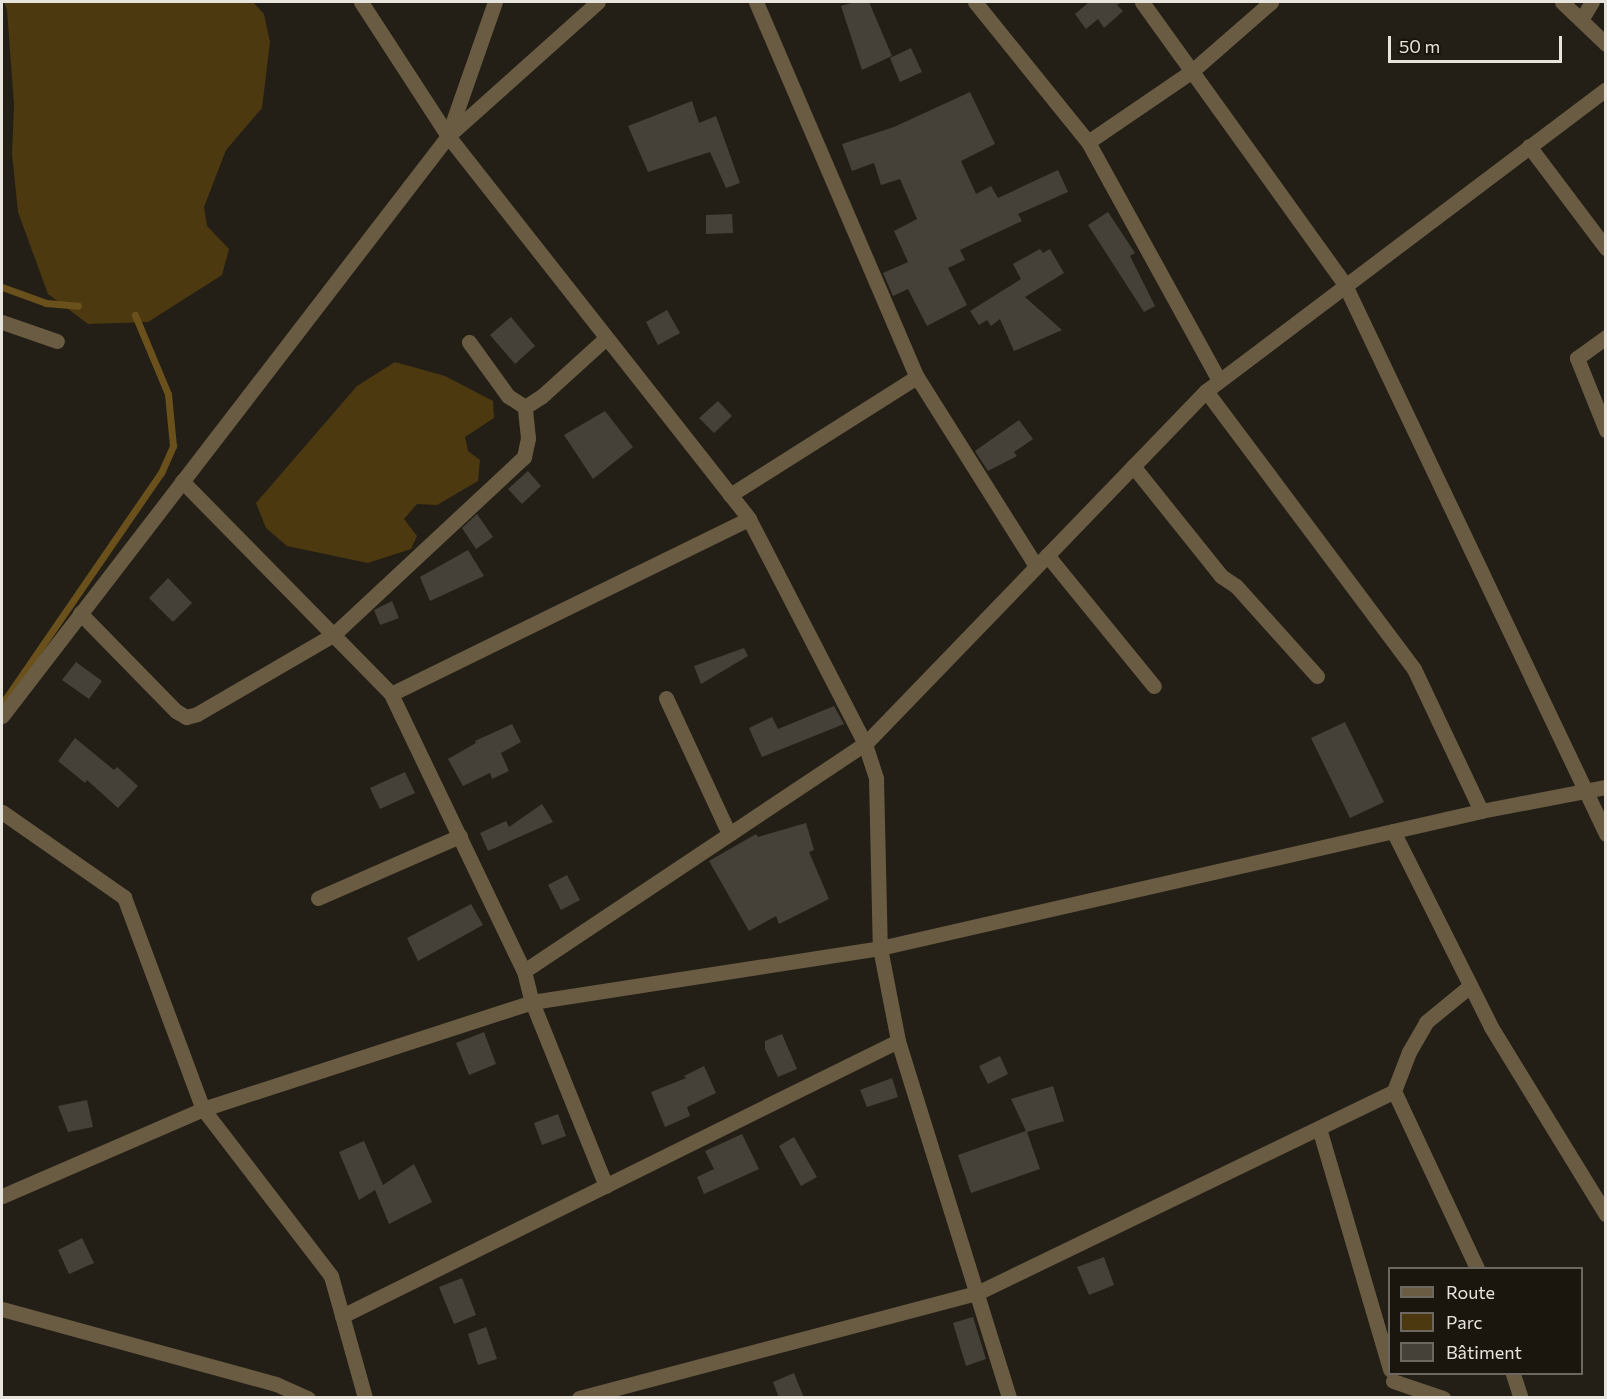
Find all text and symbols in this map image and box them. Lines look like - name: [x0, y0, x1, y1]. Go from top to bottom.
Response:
- scale bar: [1391, 24, 1565, 62]
- text: 50 m: [1399, 35, 1440, 57]
- legend: [1388, 1267, 1583, 1375]
- text: Route: [1446, 1281, 1495, 1303]
- text: Parc: [1446, 1311, 1483, 1333]
- text: Bâtiment: [1446, 1341, 1522, 1363]

